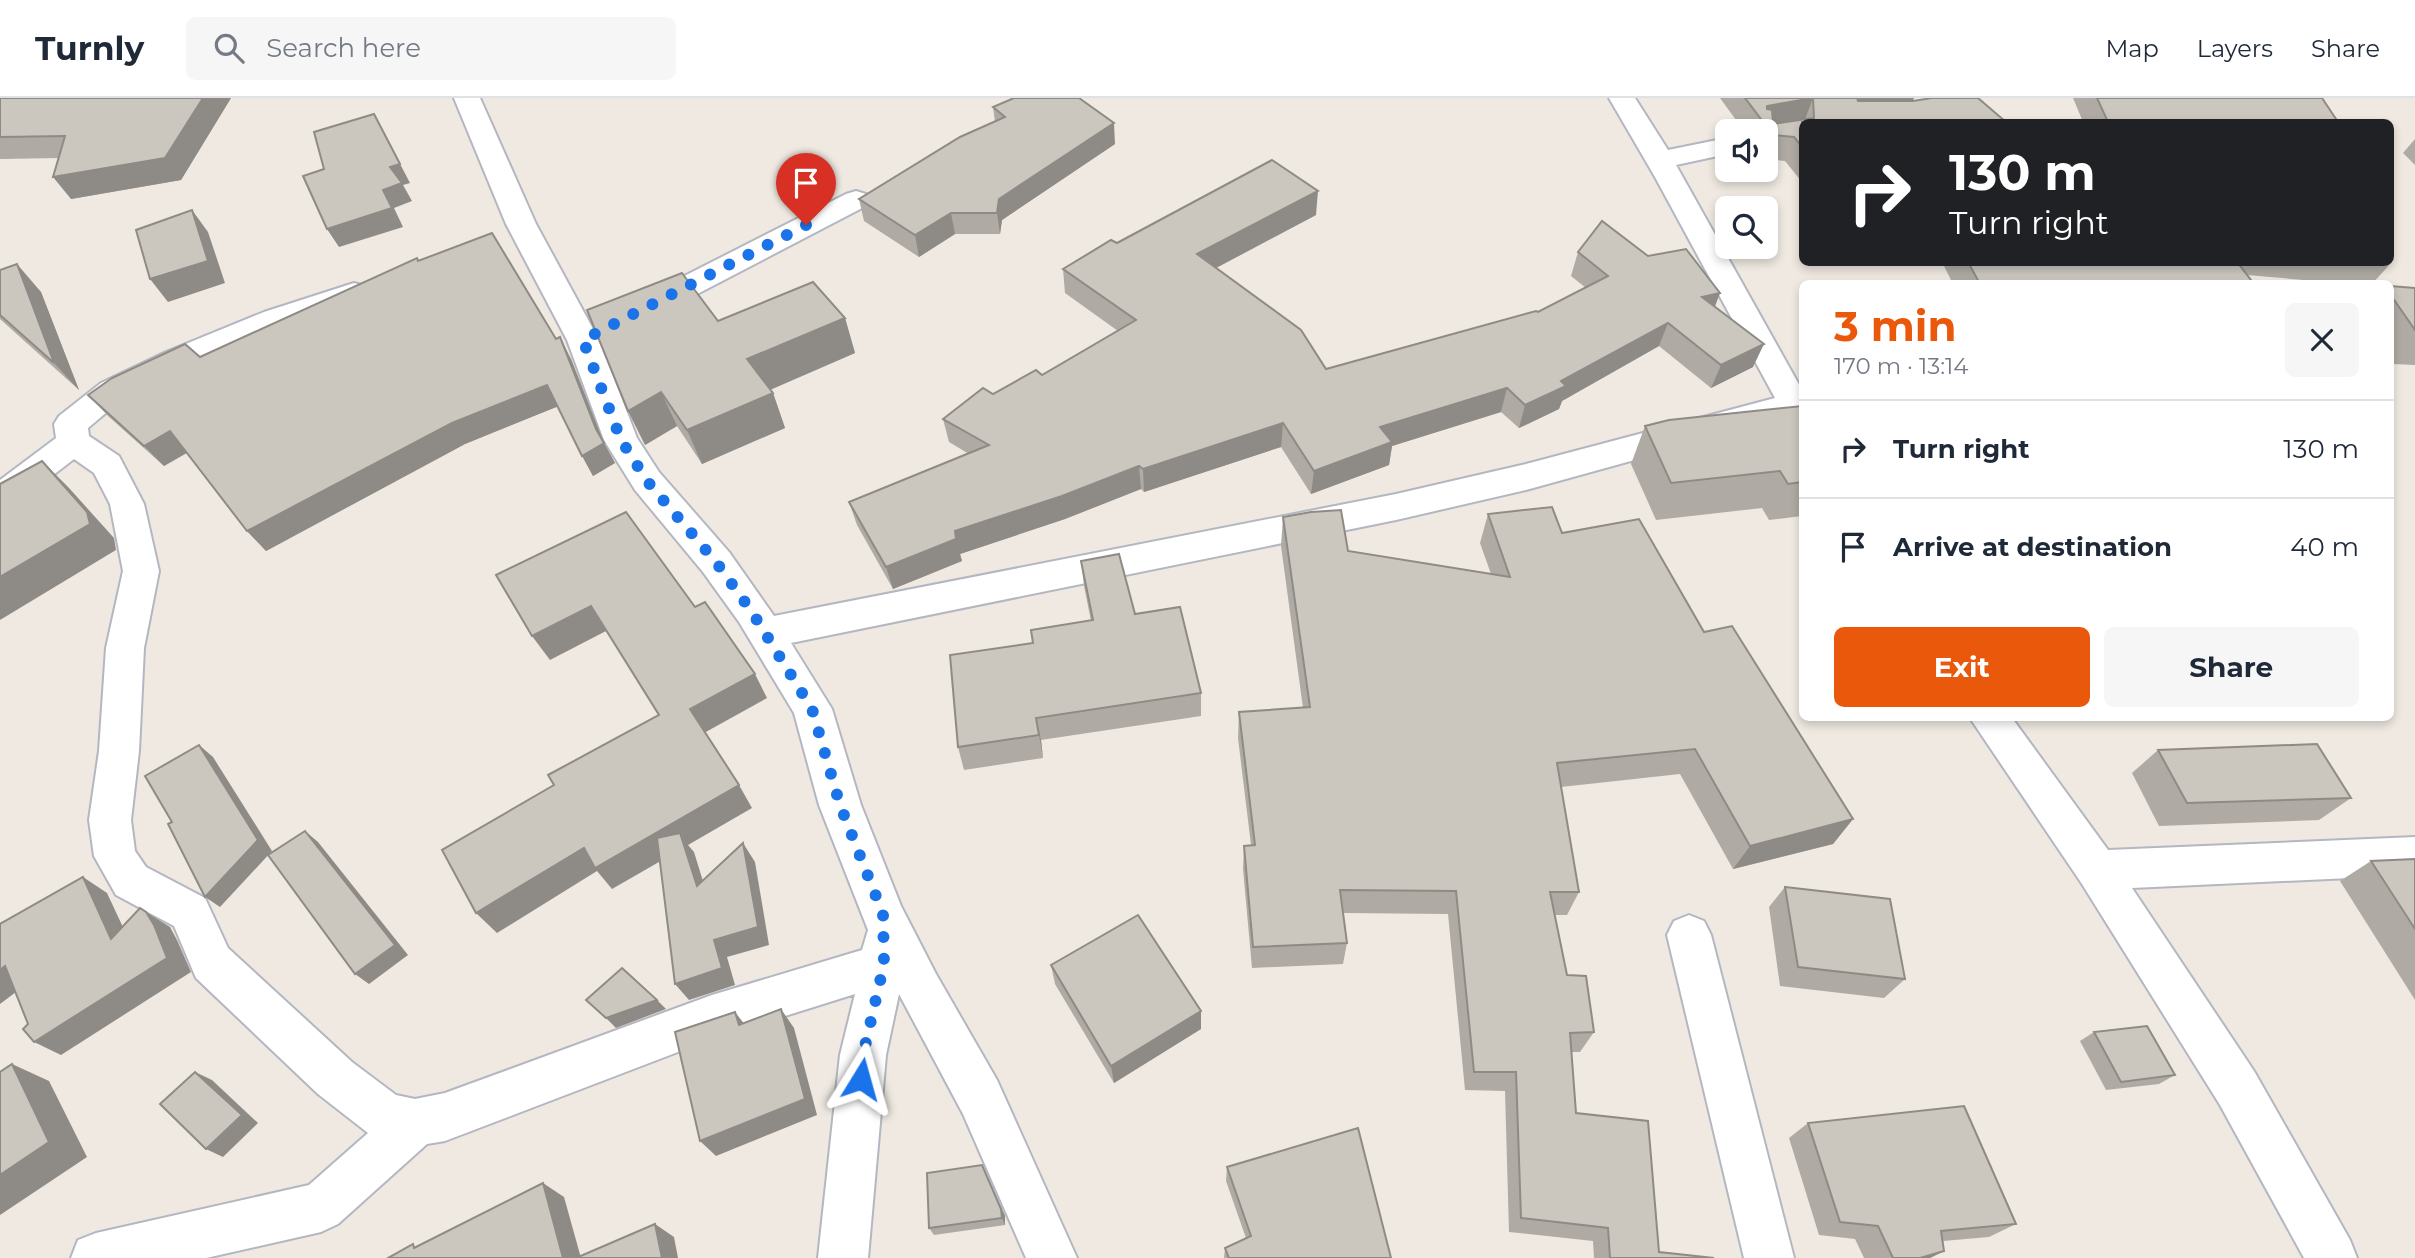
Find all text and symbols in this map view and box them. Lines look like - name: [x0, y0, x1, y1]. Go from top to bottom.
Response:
- search box: [186, 17, 676, 80]
- text: Turnly: [35, 28, 144, 68]
- icon: search: [210, 29, 248, 67]
- text: Search here: [266, 32, 421, 64]
- text: Map: [2105, 34, 2159, 63]
- text: Layers: [2197, 34, 2273, 63]
- text: Share: [2311, 34, 2380, 63]
- map controls: [1715, 119, 1778, 259]
- button: sound: [1715, 119, 1778, 182]
- text: 130 m: [1949, 143, 2096, 202]
- icon: right: [1834, 147, 1925, 238]
- pin: [776, 153, 836, 225]
- icon: arrive: [787, 164, 825, 202]
- button: search: [1715, 196, 1778, 259]
- text: Turn right: [1949, 203, 2109, 242]
- text: 3 min: [1834, 300, 1956, 352]
- button: close: [2285, 303, 2359, 377]
- text: 170 m · 13:14: [1834, 352, 1969, 380]
- icon: right: [1834, 430, 1872, 468]
- text: Turn right: [1893, 433, 2029, 465]
- text: 130 m: [2283, 433, 2359, 465]
- icon: arrive: [1834, 528, 1872, 566]
- text: Arrive at destination: [1893, 531, 2172, 563]
- text: 40 m: [2290, 531, 2359, 563]
- button: Exit: [1834, 627, 2090, 707]
- button: Share: [2104, 627, 2359, 707]
- position arrow: [824, 1042, 898, 1116]

